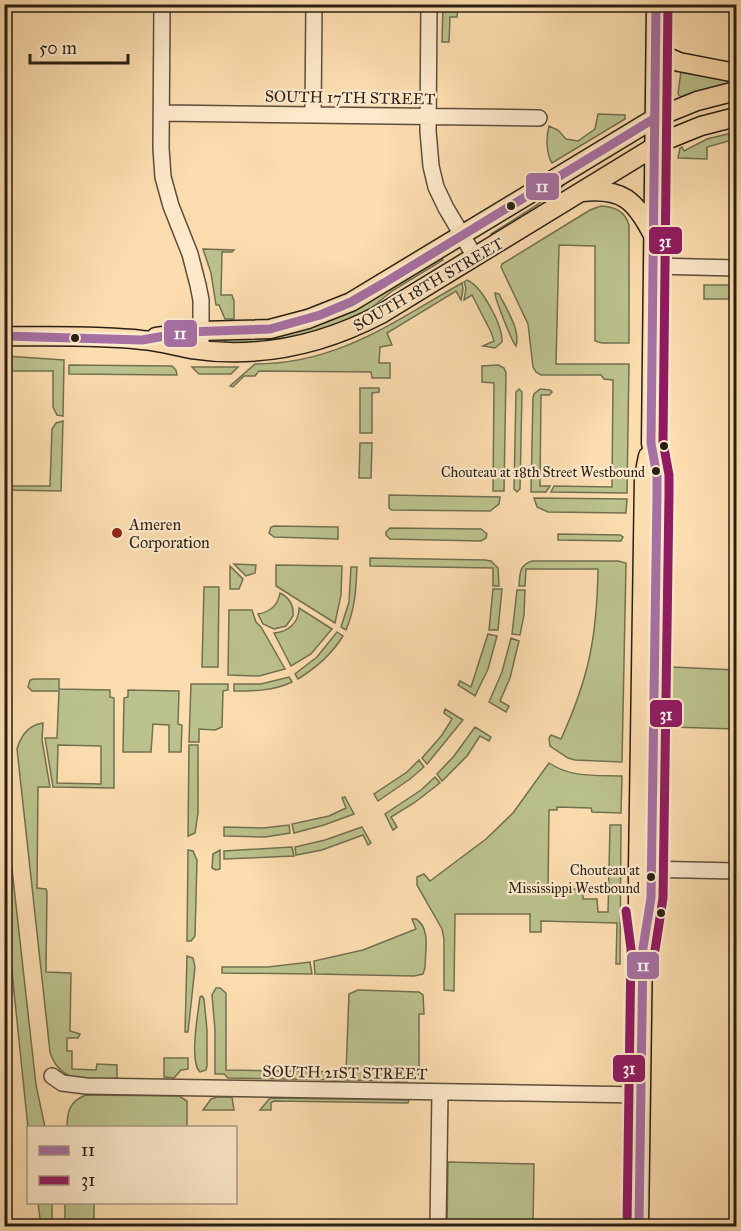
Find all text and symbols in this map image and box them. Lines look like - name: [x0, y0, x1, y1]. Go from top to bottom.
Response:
- scale bar: [30, 27, 128, 65]
- text: 50 m: [39, 37, 77, 59]
- street label: SOUTH 17TH STREET: [265, 87, 435, 108]
- line badge: 11: [525, 172, 560, 201]
- text: 11: [536, 177, 549, 196]
- unlabelled marker: [505, 200, 517, 212]
- line badge: 31: [648, 226, 683, 255]
- text: 31: [659, 232, 672, 252]
- street label: SOUTH 18TH STREET: [350, 234, 507, 335]
- line badge: 11: [163, 319, 198, 348]
- text: 11: [174, 324, 187, 343]
- unlabelled marker: [69, 332, 81, 344]
- unlabelled marker: [658, 440, 670, 452]
- place label: Chouteau at 18th Street Westbound: [441, 464, 645, 481]
- marker: Chouteau at 18th Street Westbound: [650, 465, 662, 477]
- place label: Ameren Corporation: [128, 515, 210, 552]
- marker: Ameren Corporation: [110, 526, 124, 540]
- line badge: 31: [649, 699, 683, 728]
- text: 31: [660, 705, 673, 725]
- place label: Chouteau at Mississippi Westbound: [508, 862, 640, 897]
- marker: Chouteau at Mississippi Westbound: [645, 871, 657, 883]
- unlabelled marker: [655, 907, 667, 919]
- line badge: 11: [626, 951, 660, 980]
- text: 11: [637, 956, 650, 975]
- line badge: 31: [612, 1054, 646, 1083]
- text: 31: [623, 1059, 636, 1079]
- street label: SOUTH 21ST STREET: [262, 1062, 428, 1083]
- legend: [27, 1126, 237, 1204]
- text: 11: [81, 1139, 95, 1161]
- text: 31: [81, 1169, 95, 1191]

